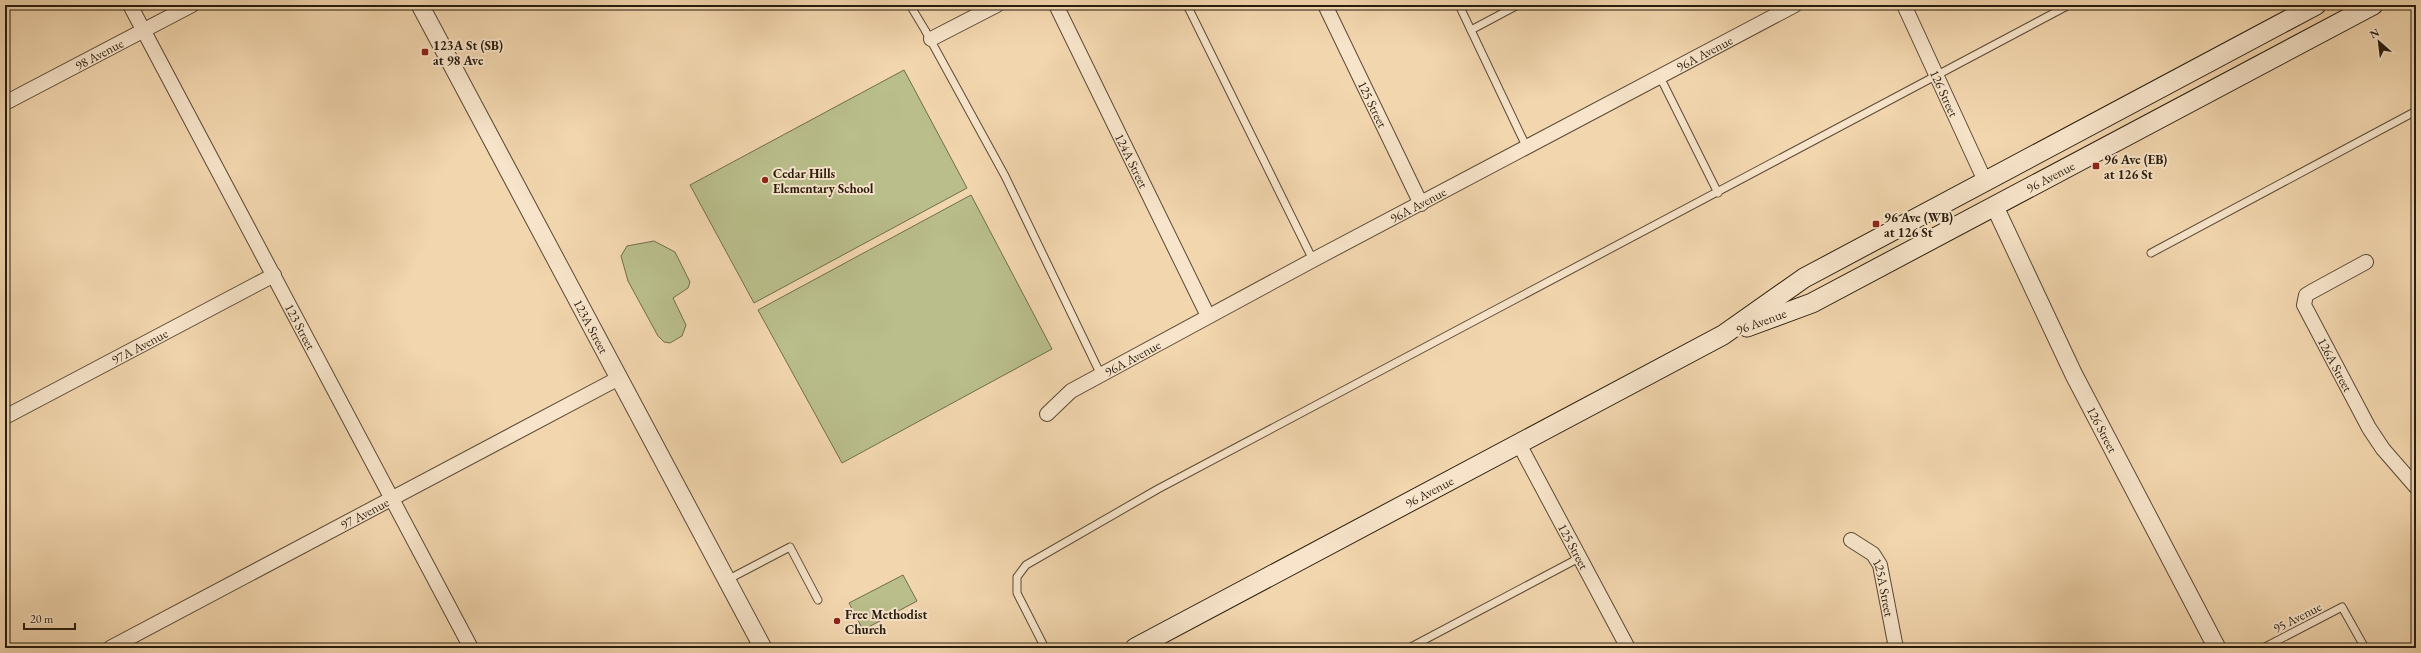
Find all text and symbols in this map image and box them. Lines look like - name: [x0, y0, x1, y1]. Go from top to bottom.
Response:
- north arrow: [2359, 22, 2399, 62]
- text: N: [2367, 25, 2382, 41]
- street label: 96A Avenue: [1673, 32, 1736, 75]
- street label: 98 Avenue: [72, 35, 126, 74]
- place label: 123A St (SB) at 98 Ave: [433, 37, 503, 69]
- marker: 123A St (SB) at 98 Ave: [420, 47, 430, 57]
- street label: 126 Street: [1926, 67, 1962, 120]
- street label: 125 Street: [1354, 78, 1391, 130]
- street label: 124A Street: [1111, 130, 1152, 191]
- place label: 96 Ave (EB) at 126 St: [2104, 151, 2167, 183]
- street label: 96 Avenue: [2023, 157, 2078, 197]
- marker: 96 Ave (EB) at 126 St: [2091, 161, 2101, 171]
- place label: Cedar Hills Elementary School: [773, 165, 874, 197]
- marker: Cedar Hills Elementary School: [760, 175, 770, 185]
- street label: 96A Avenue: [1387, 183, 1449, 227]
- place label: 96 Ave (WB) at 126 St: [1884, 209, 1953, 241]
- marker: 96 Ave (WB) at 126 St: [1871, 219, 1881, 229]
- street label: 123A Street: [570, 296, 612, 356]
- street label: 123 Street: [281, 301, 319, 353]
- street label: 96 Avenue: [1734, 305, 1789, 338]
- street label: 97A Avenue: [109, 325, 171, 368]
- street label: 126A Street: [2314, 335, 2356, 395]
- street label: 96A Avenue: [1102, 336, 1164, 380]
- street label: 126 Street: [2083, 404, 2121, 456]
- street label: 96 Avenue: [1402, 472, 1456, 512]
- street label: 97 Avenue: [337, 494, 392, 533]
- street label: 125 Street: [1554, 521, 1592, 573]
- street label: 125A Street: [1869, 555, 1898, 618]
- street label: 95 Avenue: [2270, 598, 2324, 637]
- scale bar: [24, 605, 75, 631]
- place label: Free Methodist Church: [845, 606, 928, 638]
- text: 20 m: [30, 611, 54, 627]
- marker: Free Methodist Church: [832, 616, 842, 626]

